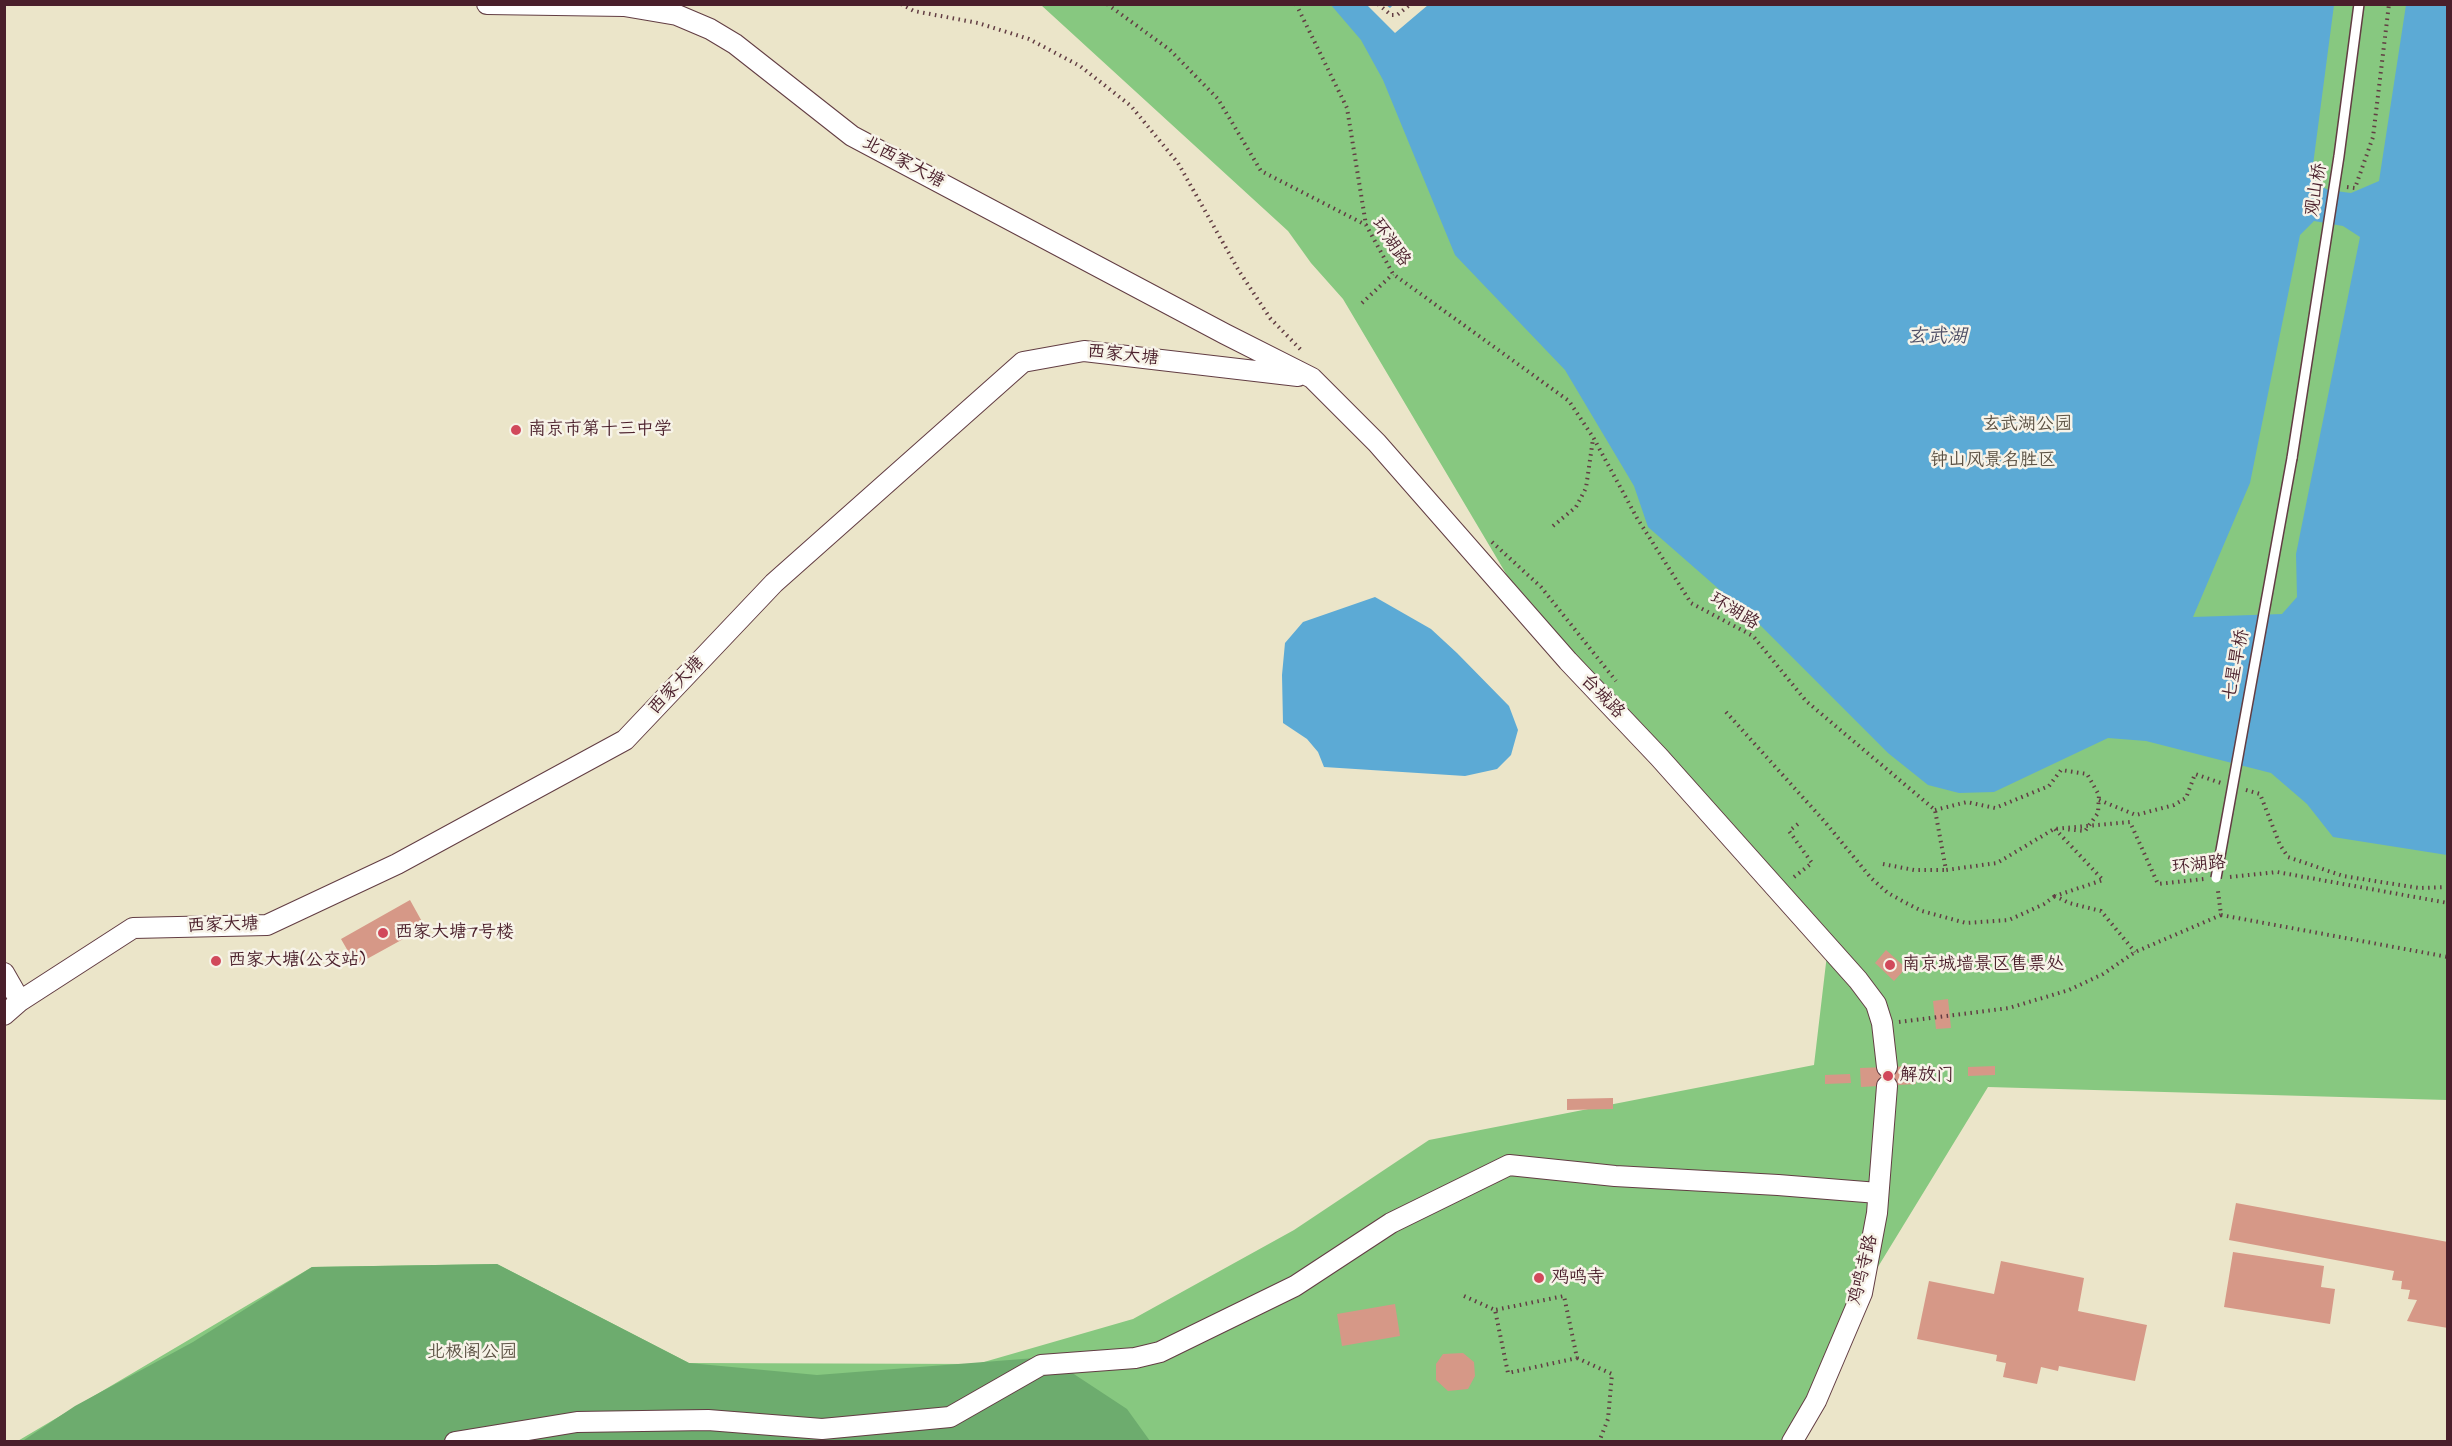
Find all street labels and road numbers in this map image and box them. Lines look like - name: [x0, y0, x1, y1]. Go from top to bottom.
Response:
- street label: 北西家大塘: [858, 132, 948, 194]
- street label: 观山桥: [2302, 162, 2332, 218]
- street label: 环湖路: [1366, 215, 1414, 271]
- street label: 西家大塘: [1086, 341, 1160, 371]
- street label: 环湖路: [1705, 589, 1763, 635]
- street label: 七星旱桥: [2220, 628, 2254, 702]
- street label: 西家大塘: [645, 652, 709, 720]
- street label: 台城路: [1575, 670, 1629, 724]
- street label: 环湖路: [2171, 852, 2227, 880]
- street label: 西家大塘: [187, 914, 259, 938]
- street label: 鸡鸣寺路: [1845, 1232, 1883, 1308]

